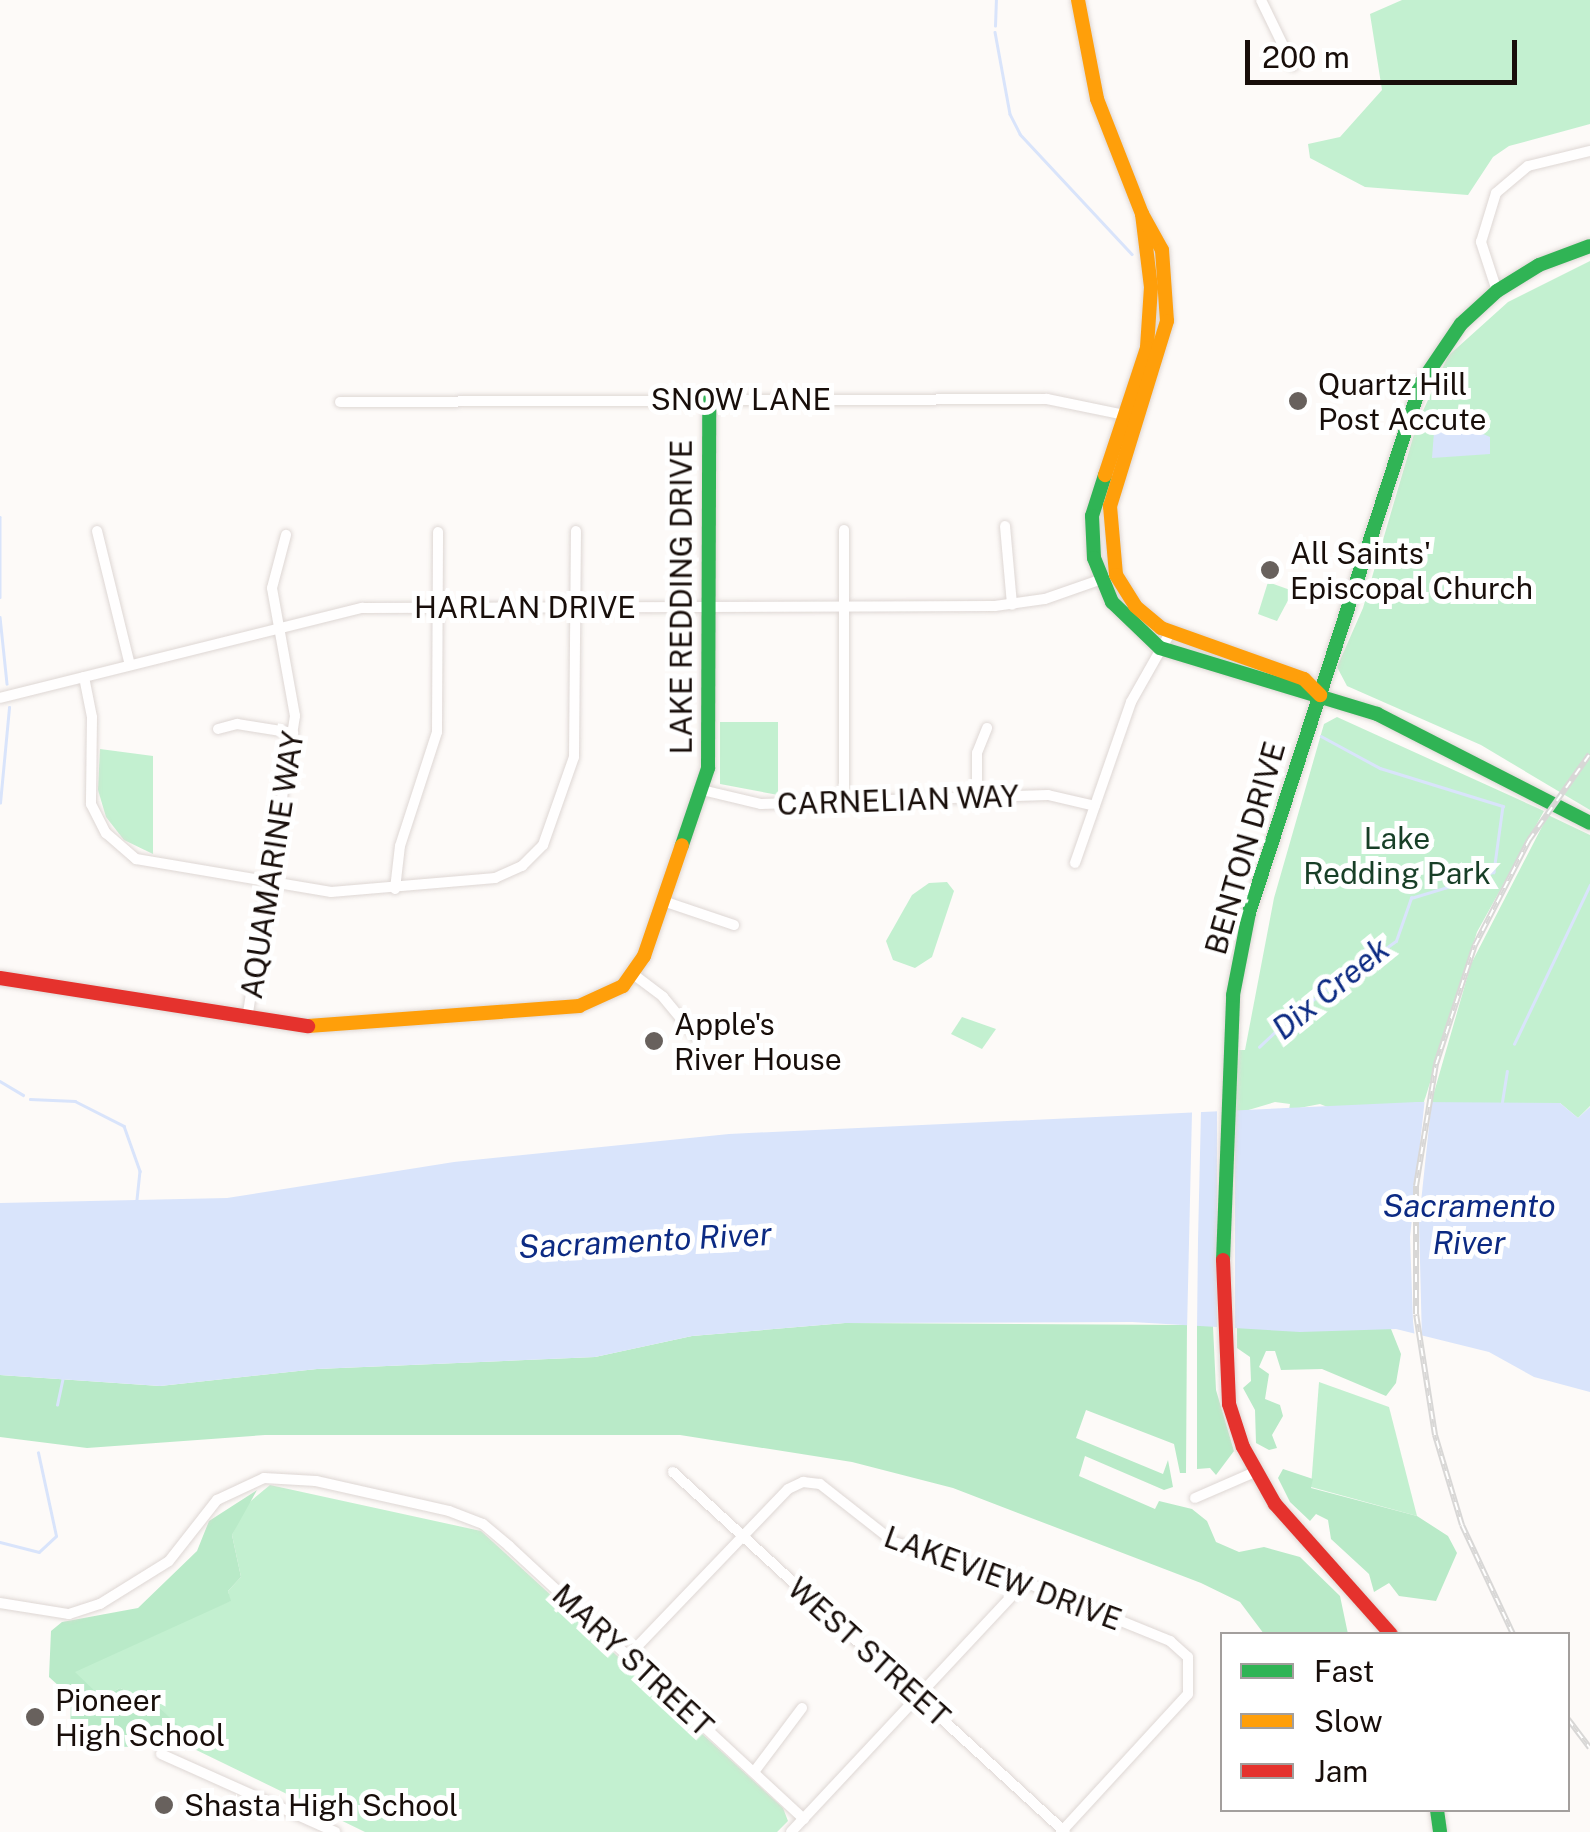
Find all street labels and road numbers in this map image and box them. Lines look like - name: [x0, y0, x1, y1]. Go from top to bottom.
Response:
- street label: SNOW LANE: [651, 381, 831, 417]
- street label: LAKE REDDING DRIVE: [663, 440, 699, 754]
- street label: HARLAN DRIVE: [414, 589, 636, 625]
- street label: AQUAMARINE WAY: [233, 728, 311, 1002]
- street label: BENTON DRIVE: [1197, 737, 1293, 959]
- street label: CARNELIAN WAY: [776, 778, 1020, 822]
- street label: LAKEVIEW DRIVE: [879, 1518, 1127, 1638]
- street label: WEST STREET: [781, 1570, 957, 1734]
- street label: MARY STREET: [545, 1576, 721, 1744]

